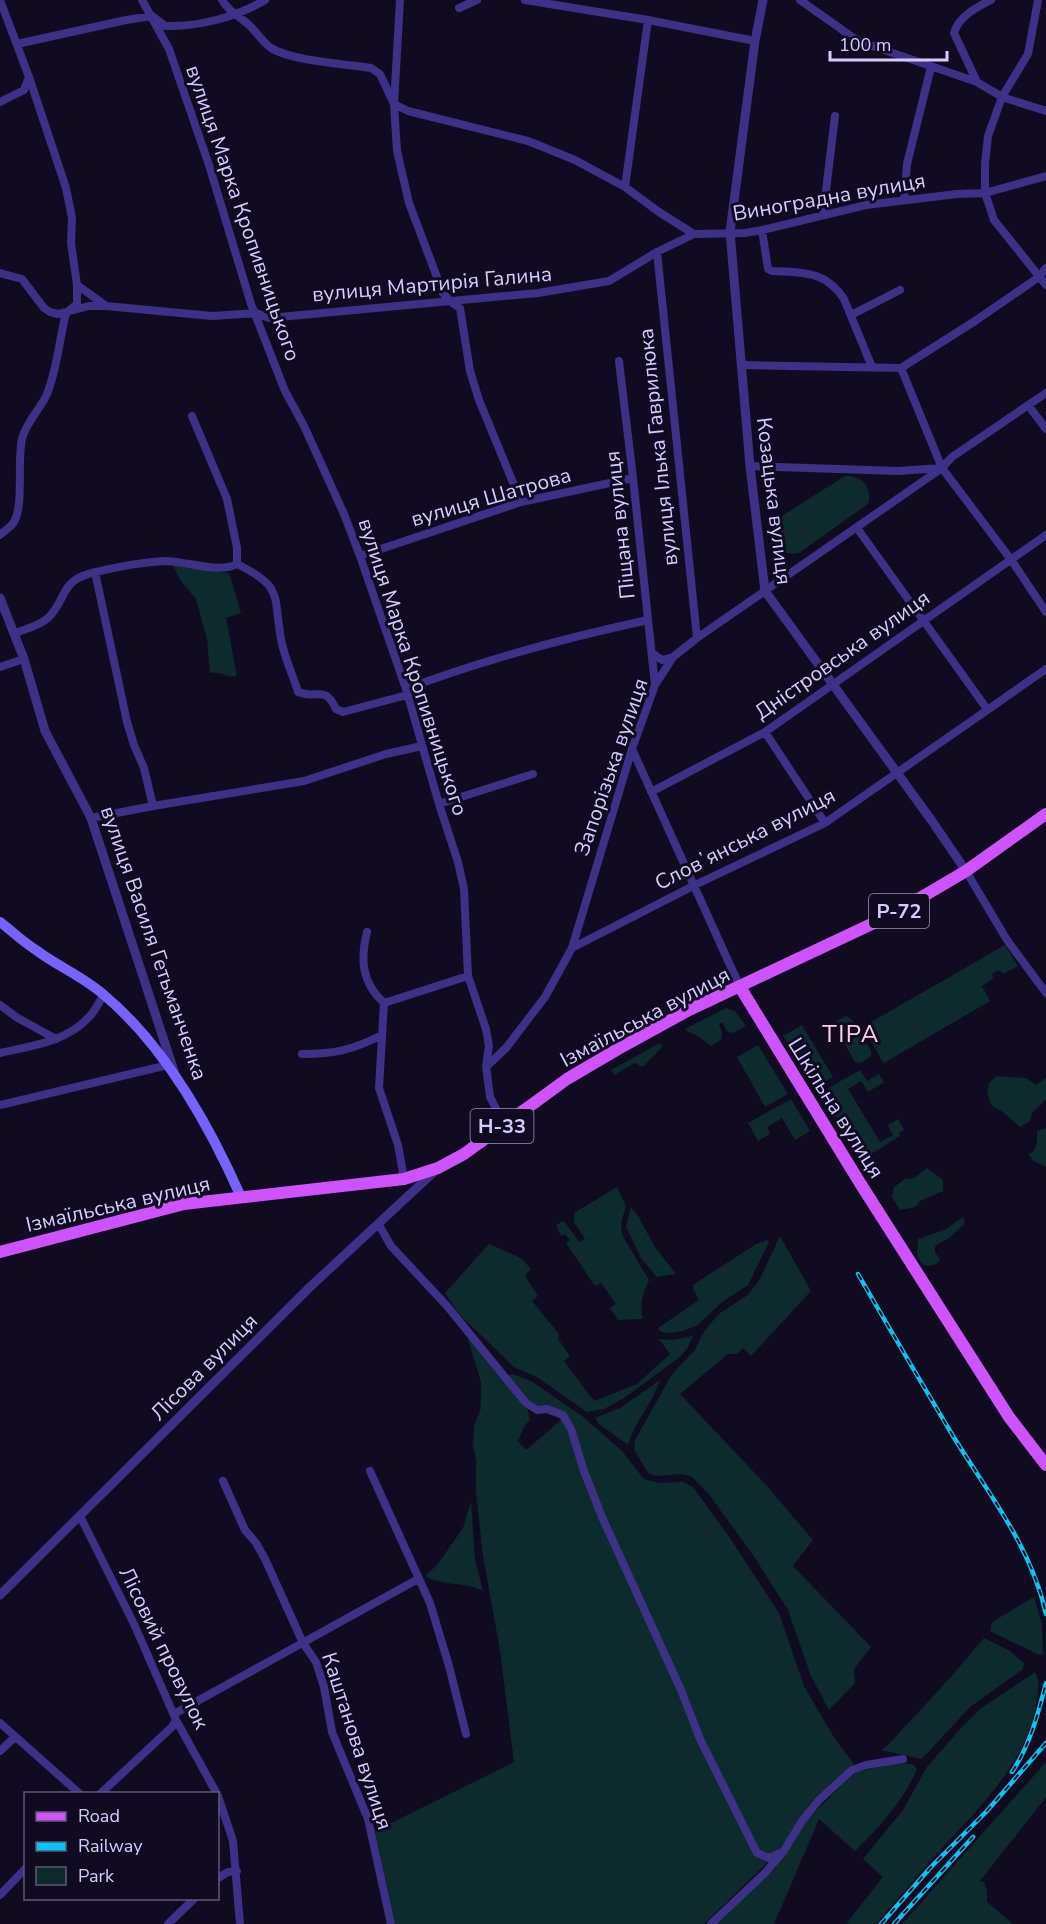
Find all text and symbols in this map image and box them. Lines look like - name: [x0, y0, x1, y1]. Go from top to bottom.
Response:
- scale bar: [830, 24, 947, 62]
- text: 100 m: [839, 33, 891, 57]
- street label: вулиця Марка Кропивницького: [179, 61, 307, 365]
- street label: Виноградна вулиця: [730, 166, 928, 228]
- street label: вулиця Мартирія Галина: [311, 260, 553, 308]
- street label: вулиця Ілька Гаврилюка: [632, 327, 684, 567]
- street label: Козацька вулиця: [750, 416, 798, 586]
- street label: Піщана вулиця: [598, 450, 642, 600]
- street label: вулиця Шатрова: [408, 461, 574, 533]
- street label: вулиця Марка Кропивницького: [352, 515, 474, 819]
- street label: Дністровська вулиця: [749, 584, 935, 726]
- street label: Запорізька вулиця: [567, 675, 655, 859]
- street label: Словʼянська вулиця: [650, 781, 840, 897]
- street label: вулиця Василя Гетьманченка: [94, 802, 214, 1084]
- road number: Р-72: [869, 894, 929, 928]
- street label: Ізмаїльська вулиця: [555, 960, 735, 1074]
- district label: ТІРА: [822, 1018, 880, 1050]
- street label: Шкільна вулиця: [782, 1032, 890, 1184]
- road number: Н-33: [470, 1109, 534, 1143]
- street label: Ізмаїльська вулиця: [23, 1169, 213, 1239]
- street label: Лісова вулиця: [144, 1307, 264, 1427]
- street label: Лісовий провулок: [113, 1562, 216, 1735]
- street label: Каштанова вулиця: [315, 1649, 399, 1833]
- legend: [24, 1792, 219, 1900]
- text: Road: [78, 1804, 120, 1828]
- text: Railway: [78, 1834, 143, 1858]
- text: Park: [78, 1864, 115, 1888]

